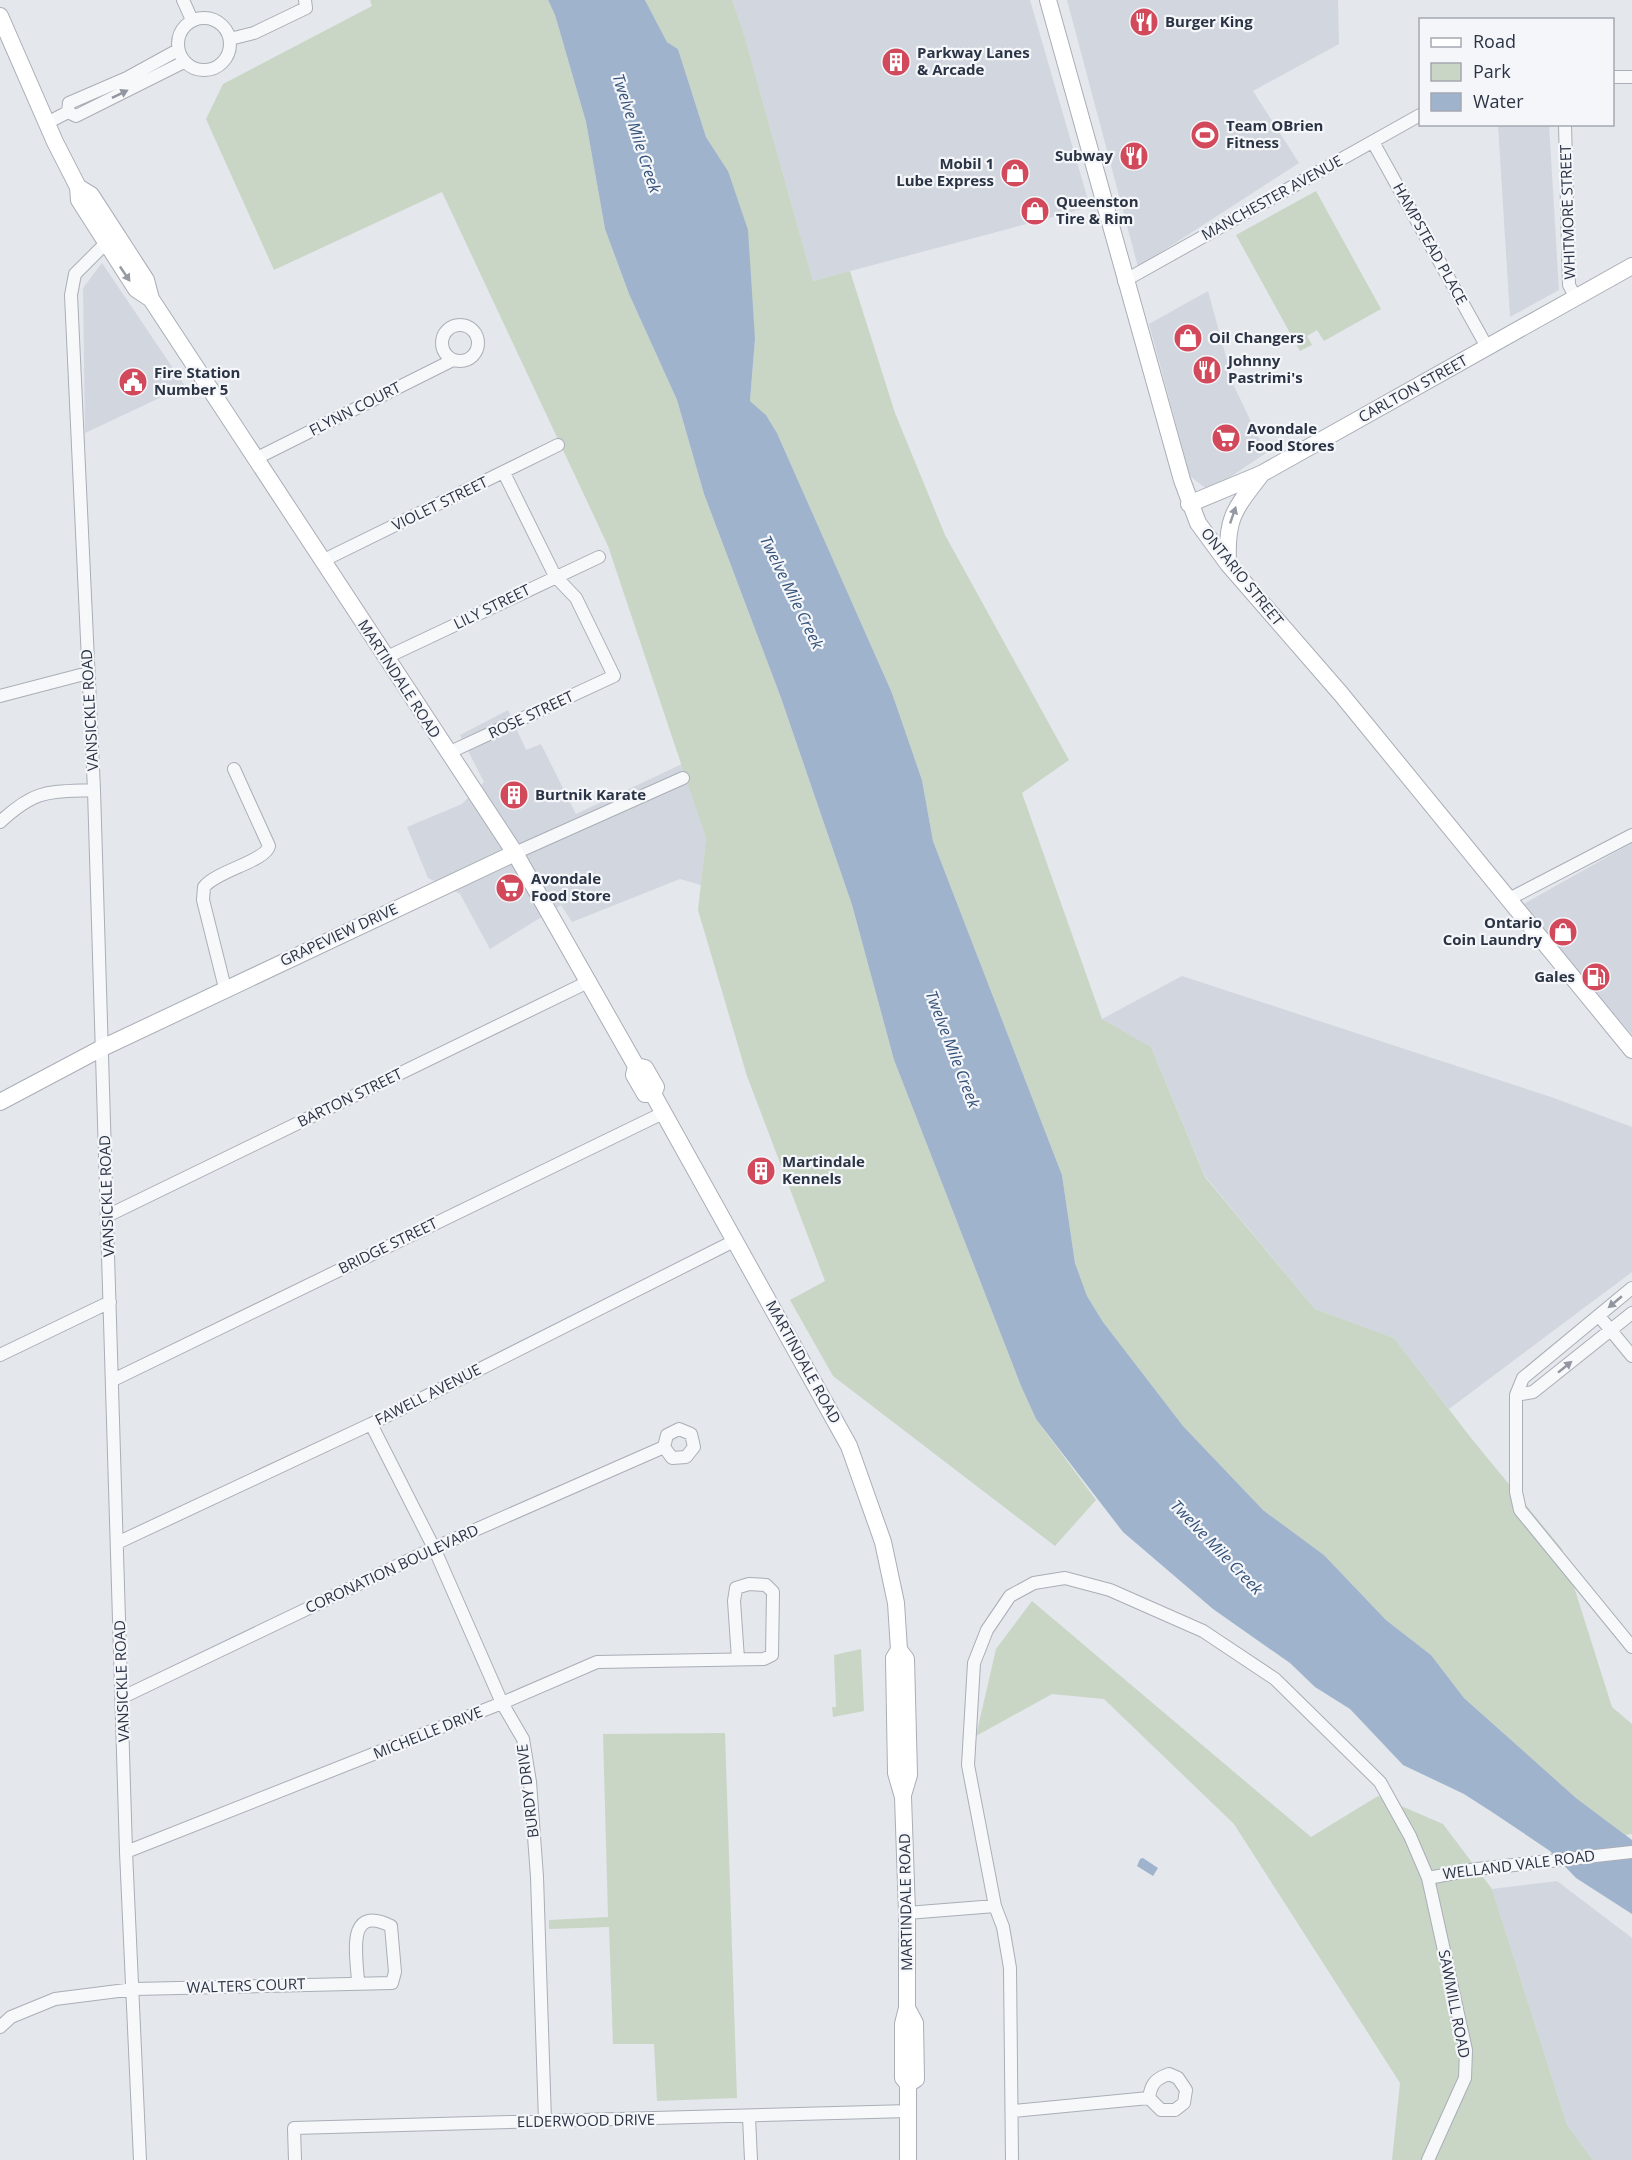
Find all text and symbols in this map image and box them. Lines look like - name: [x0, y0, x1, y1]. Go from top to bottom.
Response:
- restaurant icon: Burger King: [1128, 6, 1160, 38]
- place label: Burger King: [1165, 11, 1253, 31]
- legend: [1419, 18, 1614, 126]
- text: Road: [1473, 29, 1516, 53]
- place label: Parkway Lanes & Arcade: [917, 42, 1030, 79]
- building icon: Parkway Lanes & Arcade: [880, 46, 912, 78]
- text: Park: [1473, 59, 1511, 83]
- water label: Twelve Mile Creek: [607, 71, 667, 196]
- one-way arrow: [112, 89, 129, 99]
- text: Water: [1473, 89, 1524, 113]
- place label: Team OBrien Fitness: [1226, 115, 1323, 152]
- sports icon: Team OBrien Fitness: [1189, 119, 1221, 151]
- restaurant icon: Subway: [1118, 140, 1150, 172]
- street label: WHITMORE STREET: [1555, 144, 1579, 280]
- place label: Subway: [1055, 145, 1113, 165]
- street label: MANCHESTER AVENUE: [1197, 150, 1346, 244]
- place label: Mobil 1 Lube Express: [896, 153, 994, 190]
- shop icon: Mobil 1 Lube Express: [999, 157, 1031, 189]
- street label: HAMPSTEAD PLACE: [1389, 179, 1473, 308]
- place label: Queenston Tire & Rim: [1056, 191, 1139, 228]
- shop icon: Queenston Tire & Rim: [1019, 195, 1051, 227]
- one-way arrow: [120, 266, 131, 282]
- shop icon: Oil Changers: [1172, 322, 1204, 354]
- place label: Oil Changers: [1209, 327, 1304, 347]
- street label: CARLTON STREET: [1354, 349, 1471, 426]
- place label: Johnny Pastrimi's: [1226, 350, 1303, 387]
- restaurant icon: Johnny Pastrimi's: [1191, 354, 1223, 386]
- place label: Fire Station Number 5: [154, 362, 240, 399]
- public building icon: Fire Station Number 5: [117, 366, 149, 398]
- street label: FLYNN COURT: [305, 376, 404, 440]
- place label: Avondale Food Stores: [1247, 418, 1334, 455]
- supermarket icon: Avondale Food Stores: [1210, 422, 1242, 454]
- street label: VIOLET STREET: [389, 471, 491, 535]
- one-way arrow: [1229, 506, 1239, 524]
- street label: ONTARIO STREET: [1197, 523, 1289, 630]
- water label: Twelve Mile Creek: [755, 531, 830, 654]
- street label: LILY STREET: [450, 579, 534, 633]
- street label: MARTINDALE ROAD: [354, 615, 446, 742]
- street label: VANSICKLE ROAD: [76, 649, 102, 772]
- street label: ROSE STREET: [485, 685, 577, 743]
- building icon: Burtnik Karate: [498, 779, 530, 811]
- place label: Burtnik Karate: [535, 784, 646, 804]
- place label: Avondale Food Store: [531, 868, 611, 905]
- supermarket icon: Avondale Food Store: [494, 872, 526, 904]
- street label: GRAPEVIEW DRIVE: [276, 898, 401, 970]
- place label: Ontario Coin Laundry: [1443, 912, 1542, 949]
- shop icon: Ontario Coin Laundry: [1547, 916, 1579, 948]
- fuel station icon: Gales: [1580, 961, 1612, 993]
- place label: Gales: [1534, 966, 1575, 986]
- water label: Twelve Mile Creek: [921, 987, 986, 1112]
- street label: BARTON STREET: [294, 1063, 406, 1131]
- street label: VANSICKLE ROAD: [94, 1135, 118, 1257]
- place label: Martindale Kennels: [782, 1151, 865, 1188]
- building icon: Martindale Kennels: [745, 1155, 777, 1187]
- street label: BRIDGE STREET: [335, 1212, 441, 1278]
- one-way arrow: [1608, 1295, 1623, 1308]
- street label: MARTINDALE ROAD: [762, 1296, 846, 1427]
- street label: FAWELL AVENUE: [371, 1359, 484, 1429]
- one-way arrow: [1557, 1360, 1573, 1373]
- water label: Twelve Mile Creek: [1166, 1495, 1269, 1600]
- street label: CORONATION BOULEVARD: [302, 1519, 482, 1617]
- street label: VANSICKLE ROAD: [109, 1620, 133, 1742]
- street label: MICHELLE DRIVE: [370, 1701, 485, 1763]
- street label: BURDY DRIVE: [511, 1743, 543, 1839]
- street label: MARTINDALE ROAD: [894, 1833, 916, 1971]
- street label: WELLAND VALE ROAD: [1442, 1845, 1596, 1883]
- street label: SAWMILL ROAD: [1435, 1948, 1475, 2060]
- street label: WALTERS COURT: [186, 1973, 306, 1997]
- street label: ELDERWOOD DRIVE: [517, 2109, 655, 2131]

